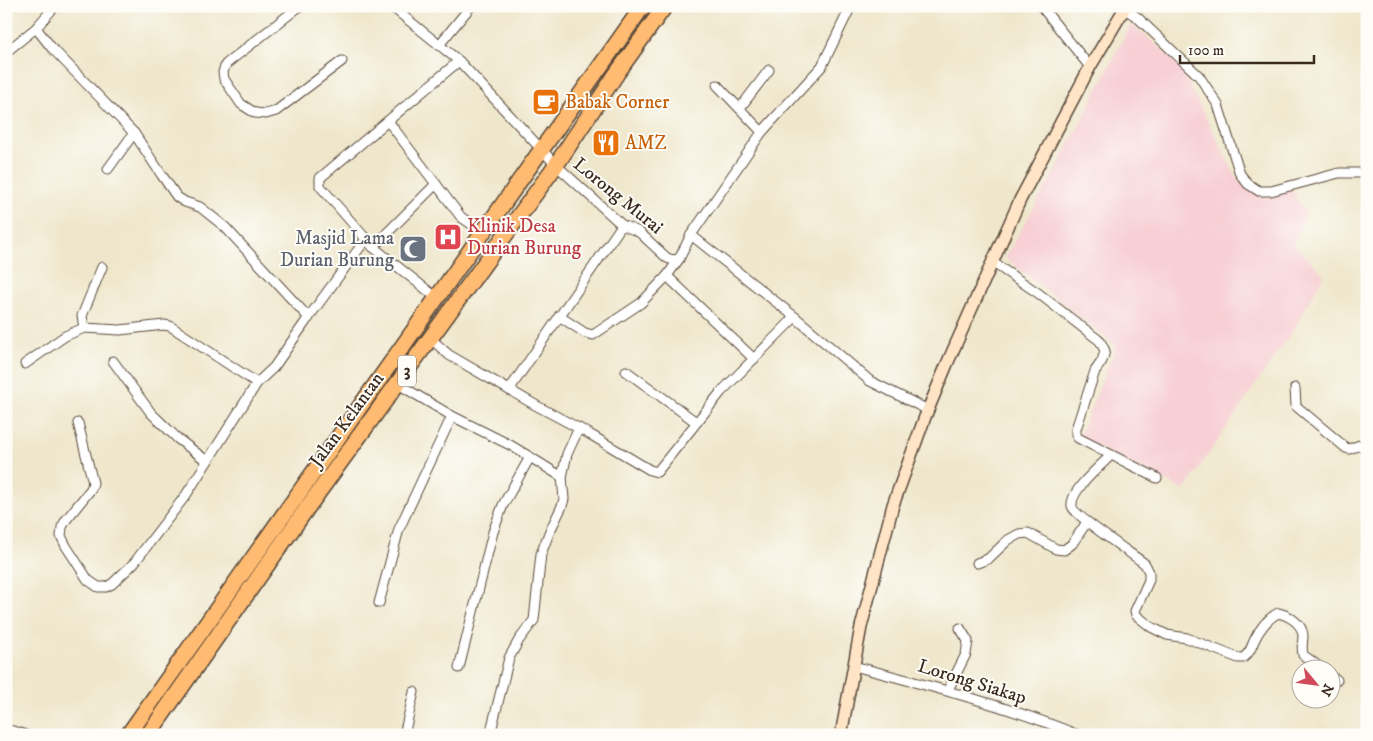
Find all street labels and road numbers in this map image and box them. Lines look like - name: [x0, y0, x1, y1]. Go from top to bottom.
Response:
- street label: Lorong Murai: [569, 153, 668, 239]
- road number: 3: [398, 356, 416, 386]
- street label: Jalan Kelantan: [304, 368, 389, 474]
- street label: Lorong Siakap: [915, 655, 1029, 709]

